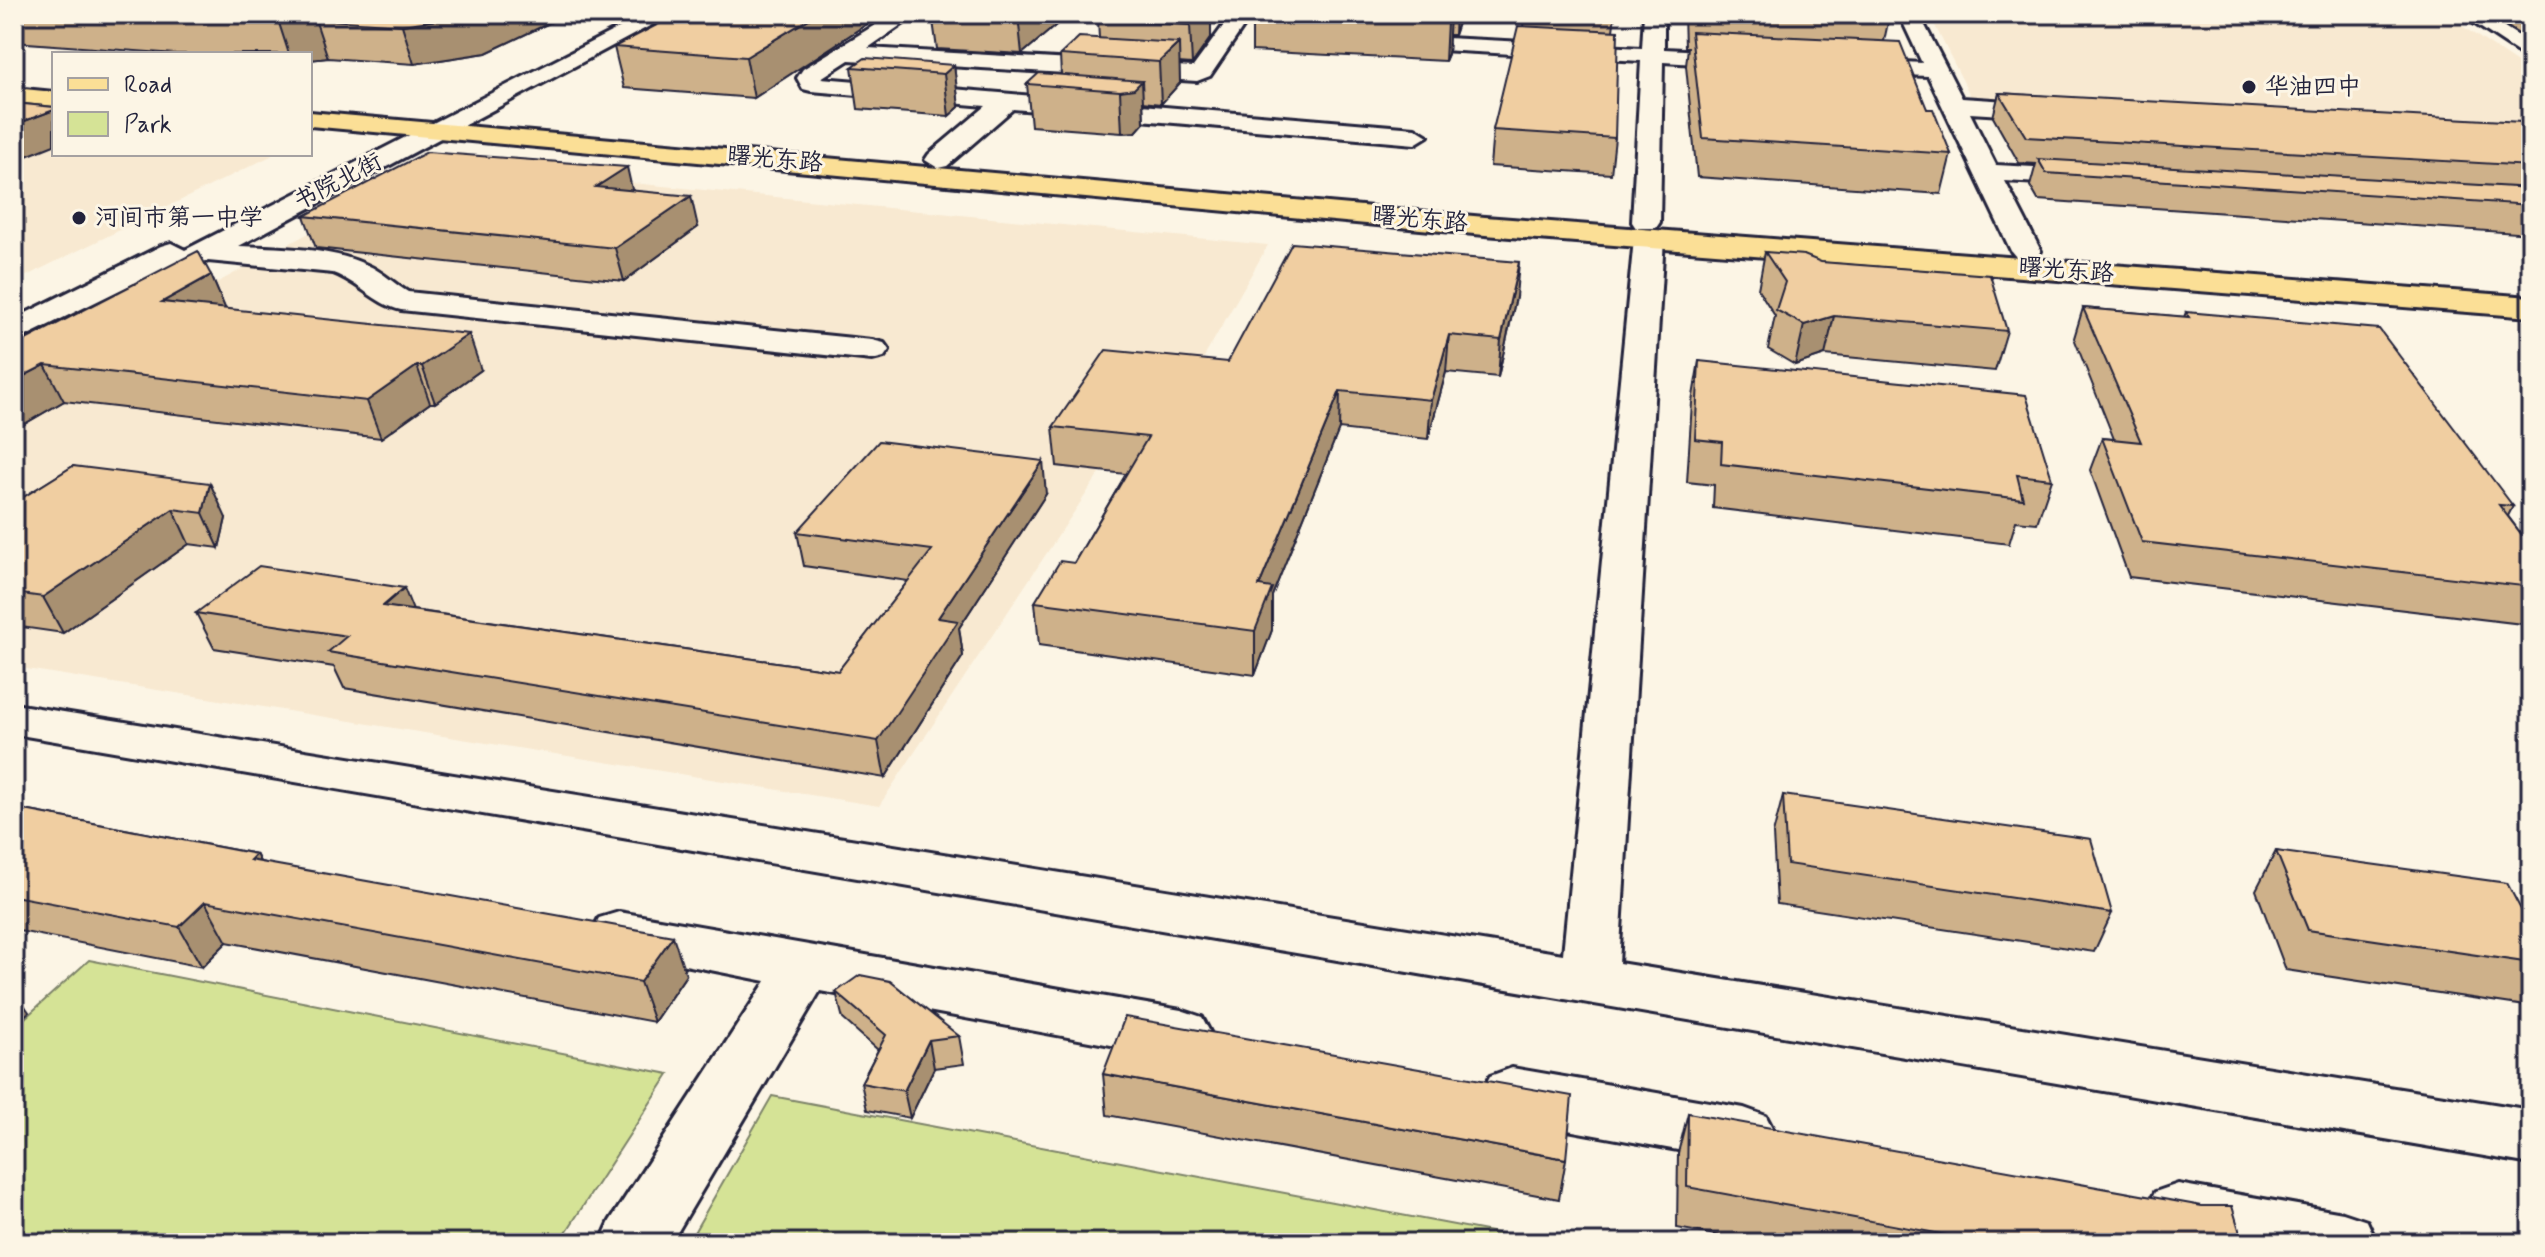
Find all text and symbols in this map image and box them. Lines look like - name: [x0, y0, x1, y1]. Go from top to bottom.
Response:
- legend: [52, 52, 312, 156]
- text: Road: [124, 70, 172, 101]
- place label: 华油四中: [2265, 72, 2361, 103]
- marker: 华油四中: [2240, 78, 2258, 96]
- text: Park: [124, 110, 172, 141]
- street label: 曙光东路: [726, 140, 824, 180]
- street label: 书院北街: [288, 146, 388, 218]
- street label: 曙光东路: [1371, 200, 1469, 240]
- place label: 河间市第一中学: [95, 203, 263, 234]
- marker: 河间市第一中学: [70, 209, 88, 227]
- street label: 曙光东路: [2017, 252, 2115, 290]

